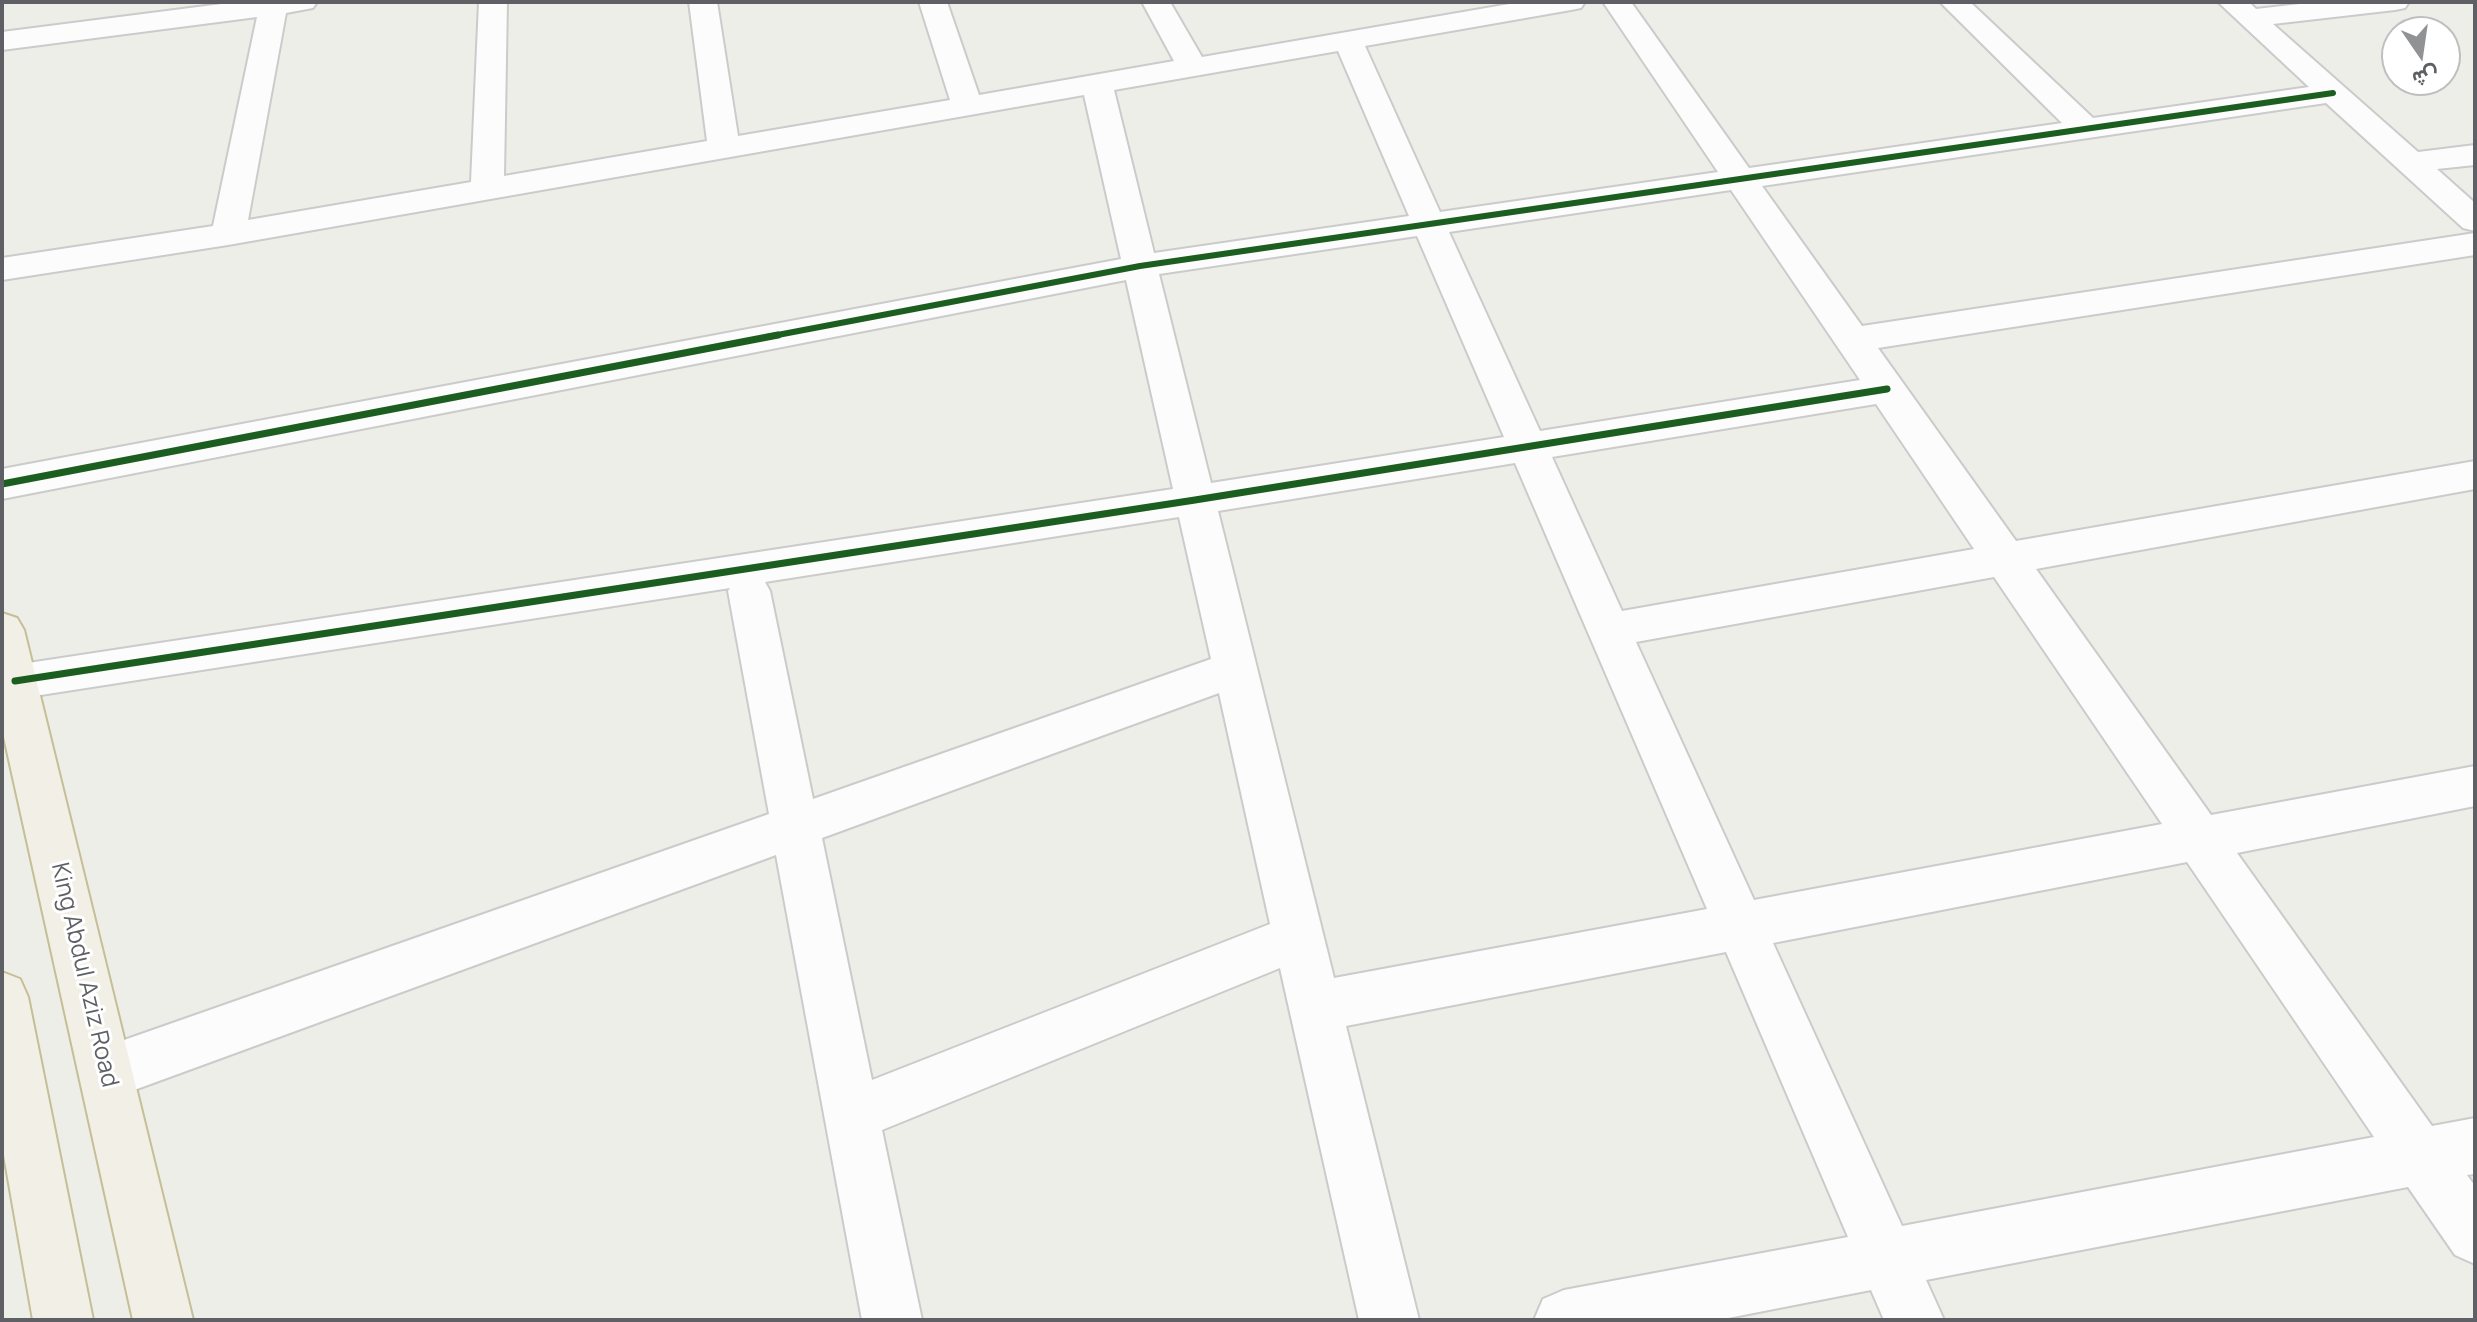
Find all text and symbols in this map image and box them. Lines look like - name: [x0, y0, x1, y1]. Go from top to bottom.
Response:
- north arrow: [2381, 16, 2461, 96]
- text: ش: [2410, 60, 2442, 95]
- street label: King Abdul Aziz Road: [44, 860, 124, 1090]

